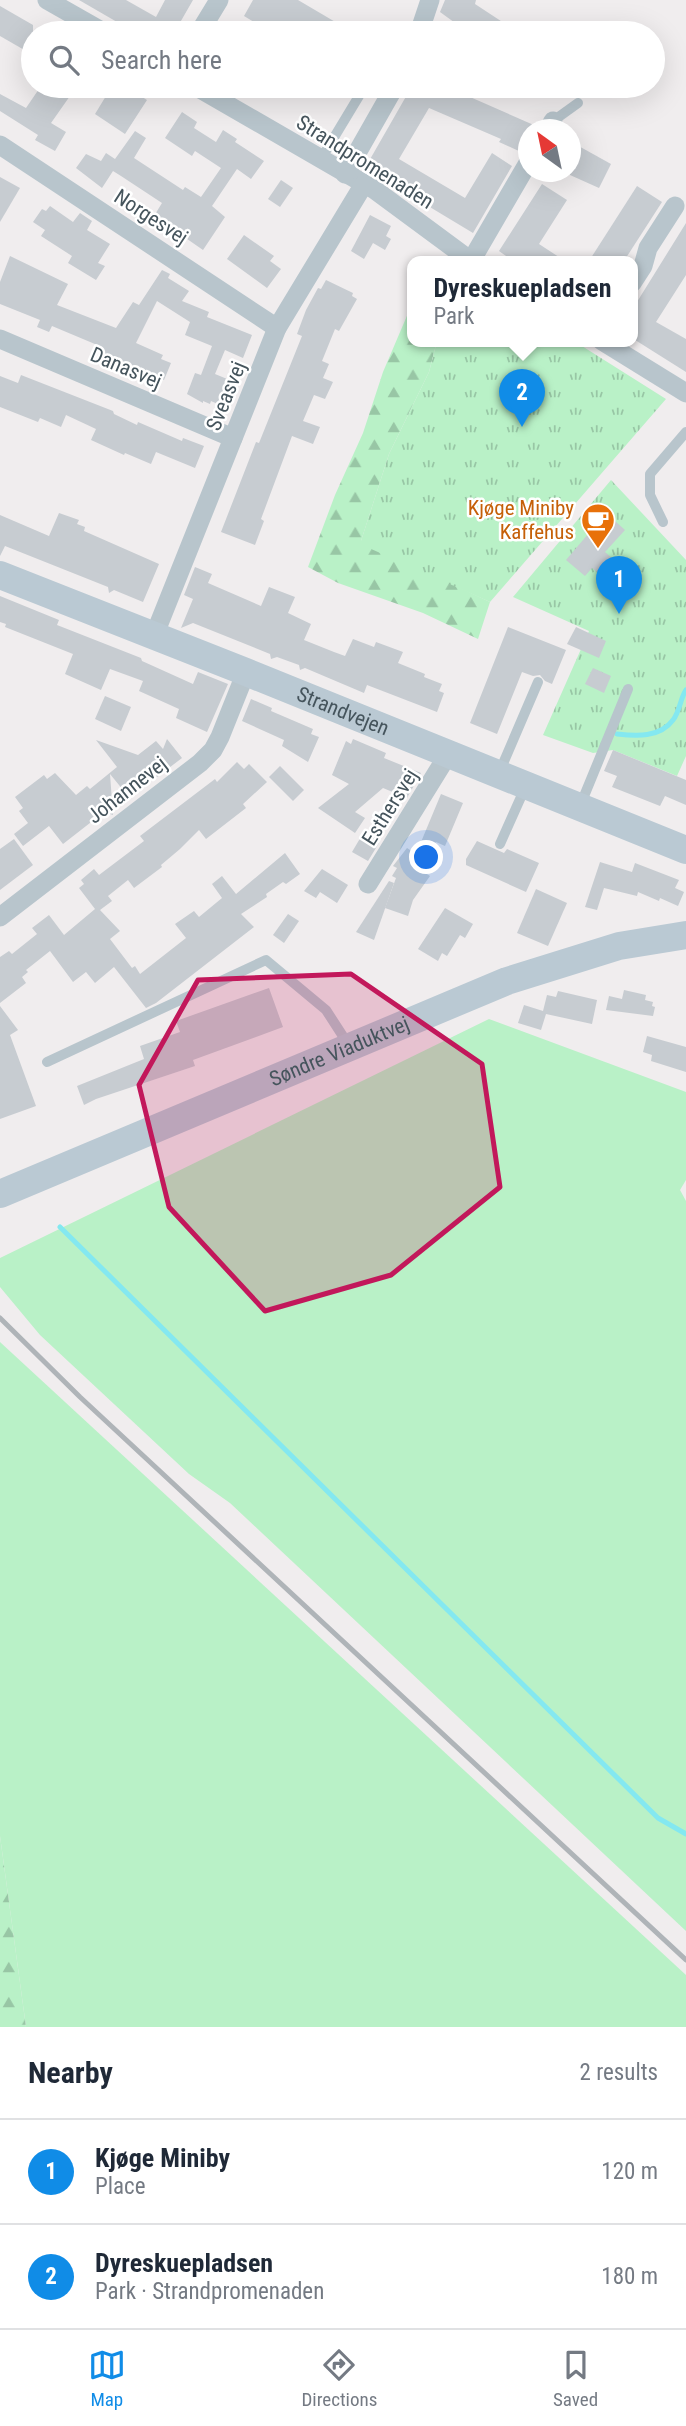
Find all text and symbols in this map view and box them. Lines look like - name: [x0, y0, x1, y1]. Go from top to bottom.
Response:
- search box: [21, 21, 665, 98]
- icon: search: [45, 41, 83, 79]
- text: Search here: [101, 45, 222, 75]
- street label: Strandpromenaden: [292, 110, 438, 214]
- north arrow: [518, 119, 581, 182]
- street label: Norgesvej: [110, 184, 192, 250]
- popup: [407, 256, 638, 347]
- text: Dyreskuepladsen: [433, 273, 612, 303]
- text: Park: [433, 303, 474, 330]
- street label: Danasvej: [87, 342, 165, 394]
- street label: Sveasvej: [201, 358, 251, 434]
- pin: 2: [499, 369, 545, 427]
- place label: Kjøge Miniby Kaffehus: [468, 496, 574, 544]
- cafe icon: Kjøge Miniby Kaffehus: [579, 501, 617, 550]
- pin: 1: [596, 556, 642, 614]
- street label: Strandvejen: [293, 682, 392, 741]
- street label: Johannevej: [82, 751, 172, 829]
- street label: Esthersvej: [357, 764, 423, 850]
- your location: [409, 840, 443, 874]
- street label: Søndre Viaduktvej: [266, 1012, 413, 1091]
- text: Nearby: [28, 2055, 113, 2090]
- text: 2 results: [580, 2059, 658, 2086]
- text: Kjøge Miniby: [95, 2143, 230, 2173]
- text: 1: [45, 2158, 57, 2185]
- text: 120 m: [601, 2158, 658, 2185]
- text: Place: [95, 2173, 145, 2200]
- text: Dyreskuepladsen: [95, 2248, 273, 2278]
- text: 2: [45, 2263, 57, 2290]
- text: 180 m: [601, 2263, 658, 2290]
- text: Park · Strandpromenaden: [95, 2278, 324, 2305]
- tab: Map: [88, 2346, 126, 2411]
- tab: Directions: [301, 2346, 377, 2411]
- tab: Saved: [553, 2346, 598, 2411]

